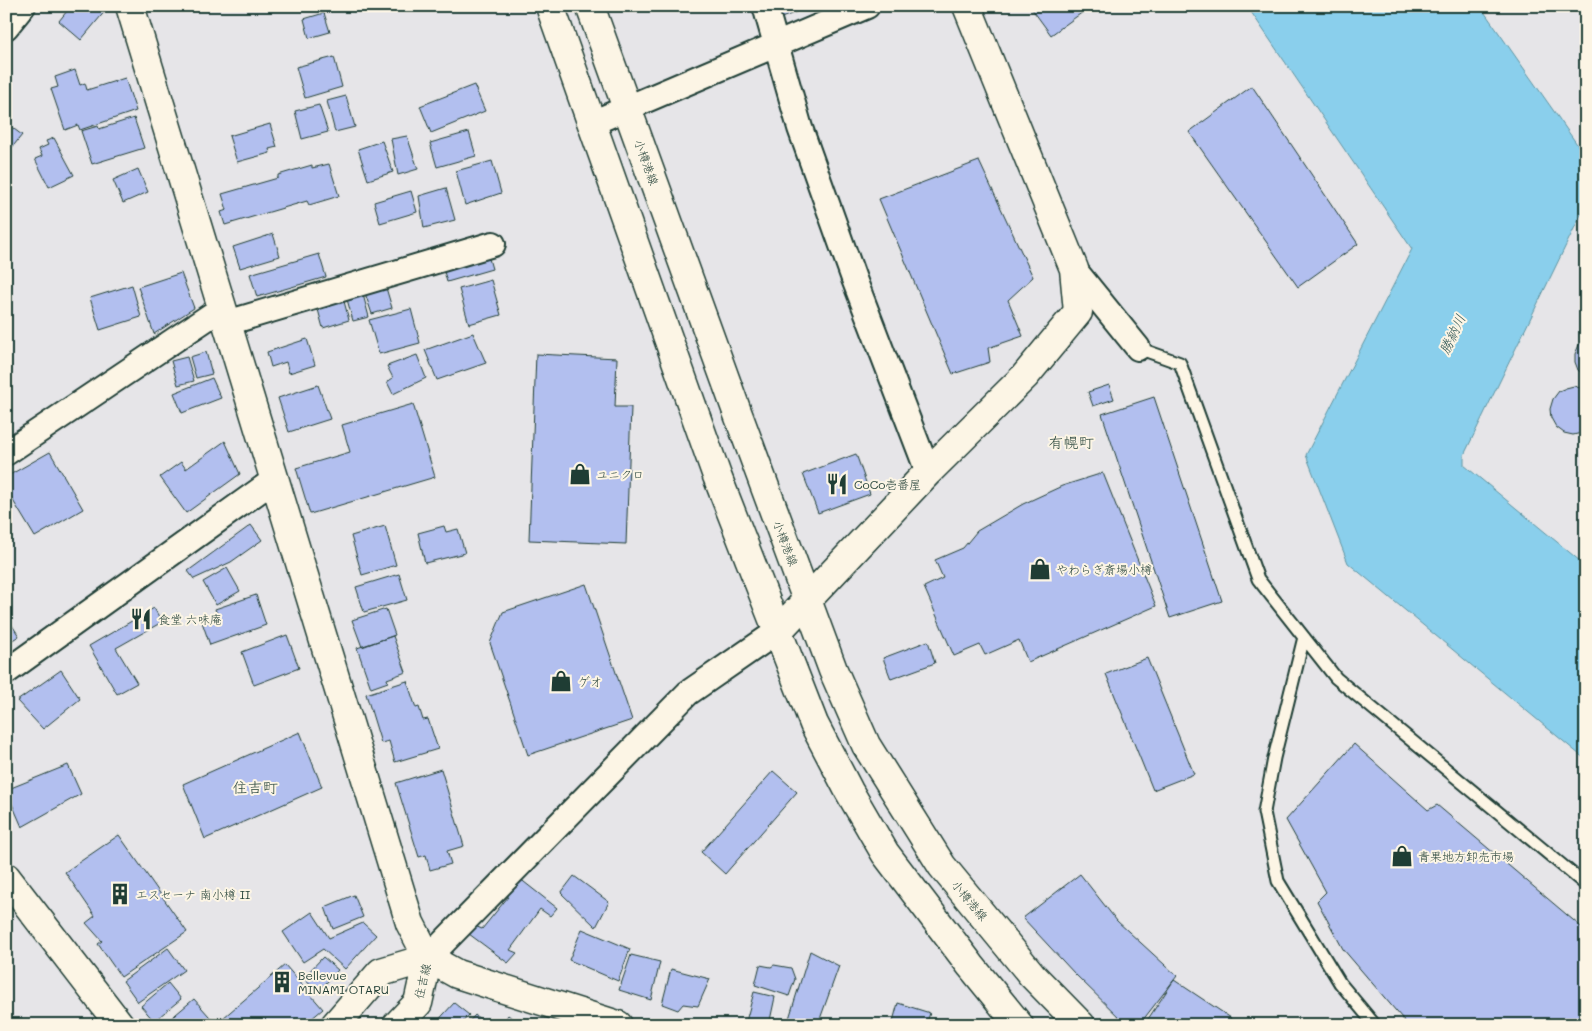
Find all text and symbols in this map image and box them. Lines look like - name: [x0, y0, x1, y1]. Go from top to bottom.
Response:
- street label: 小樽港線: [631, 137, 663, 187]
- water label: 勝納川: [1435, 311, 1469, 357]
- district label: 有幌町: [1048, 432, 1094, 452]
- shop icon: ユニクロ: [567, 461, 593, 487]
- place label: ユニクロ: [596, 466, 644, 482]
- restaurant icon: CoCo壱番屋: [824, 471, 850, 497]
- place label: CoCo壱番屋: [854, 476, 921, 492]
- street label: 小樽港線: [770, 518, 802, 568]
- shop icon: やわらぎ斎場小樽: [1027, 556, 1053, 582]
- place label: やわらぎ斎場小樽: [1056, 561, 1152, 577]
- restaurant icon: 食堂 六味庵: [128, 606, 154, 632]
- place label: 食堂 六味庵: [158, 611, 222, 627]
- shop icon: ゲオ: [548, 668, 574, 694]
- place label: ゲオ: [578, 673, 602, 689]
- district label: 住吉町: [232, 777, 278, 797]
- shop icon: 青果地方卸売市場: [1389, 843, 1415, 869]
- place label: 青果地方卸売市場: [1418, 848, 1514, 864]
- street label: 小樽港線: [948, 876, 992, 924]
- building icon: エスセーナ 南小樽 II: [107, 881, 133, 907]
- place label: エスセーナ 南小樽 II: [136, 886, 250, 902]
- street label: 住吉線: [410, 962, 434, 1000]
- place label: Bellevue MINAMI OTARU: [298, 967, 389, 997]
- building icon: Bellevue MINAMI OTARU: [269, 969, 295, 995]

